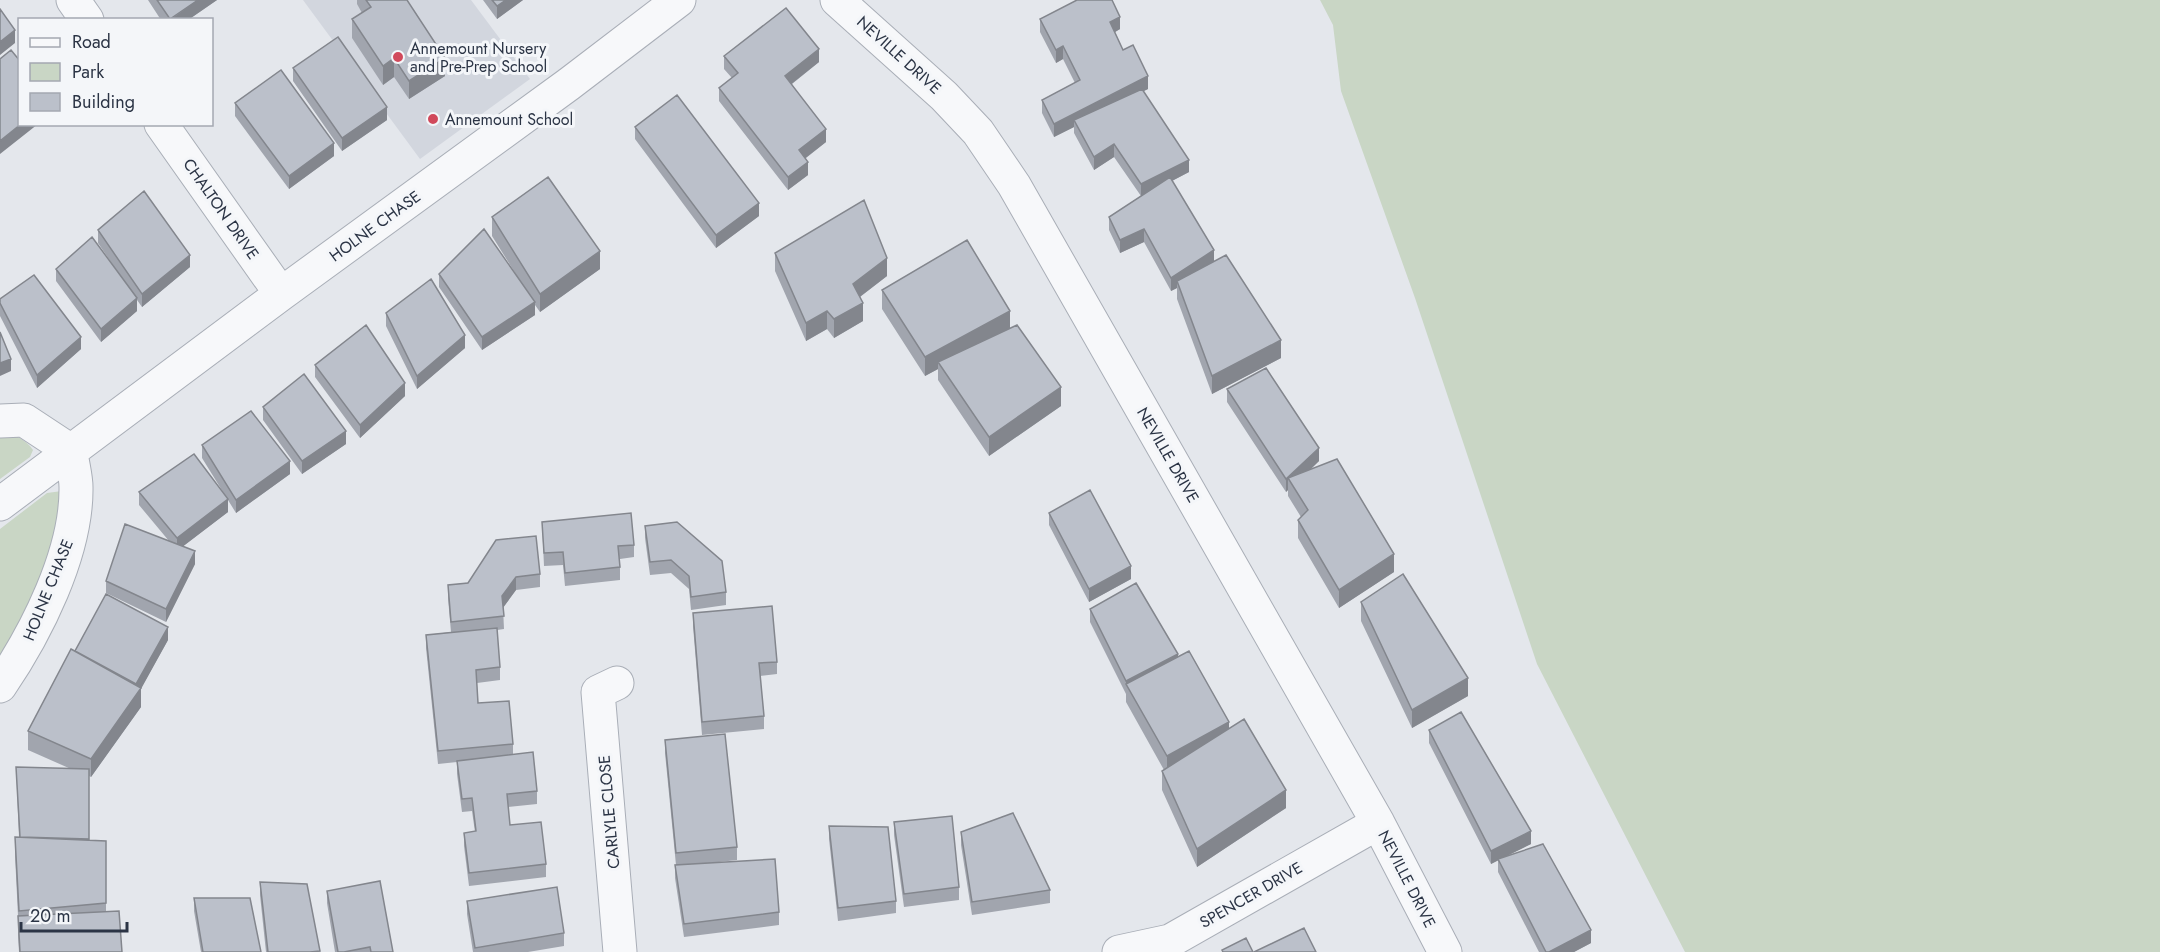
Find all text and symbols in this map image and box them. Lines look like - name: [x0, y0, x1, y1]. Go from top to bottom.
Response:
- street label: NEVILLE DRIVE: [852, 11, 946, 99]
- legend: [18, 18, 213, 126]
- text: Road: [72, 29, 111, 55]
- place label: Annemount Nursery and Pre-Prep School: [410, 37, 547, 78]
- marker: Annemount Nursery and Pre-Prep School: [391, 50, 405, 64]
- text: Park: [72, 59, 104, 85]
- text: Building: [72, 89, 135, 115]
- place label: Annemount School: [445, 108, 573, 131]
- marker: Annemount School: [426, 112, 440, 126]
- street label: CHALTON DRIVE: [178, 154, 264, 264]
- street label: HOLNE CHASE: [325, 185, 425, 267]
- street label: NEVILLE DRIVE: [1131, 403, 1205, 507]
- street label: HOLNE CHASE: [17, 536, 79, 644]
- street label: CARLYLE CLOSE: [593, 754, 625, 870]
- street label: NEVILLE DRIVE: [1373, 826, 1441, 932]
- street label: SPENCER DRIVE: [1195, 856, 1307, 934]
- scale bar: [21, 895, 128, 933]
- text: 20 m: [30, 903, 70, 929]

